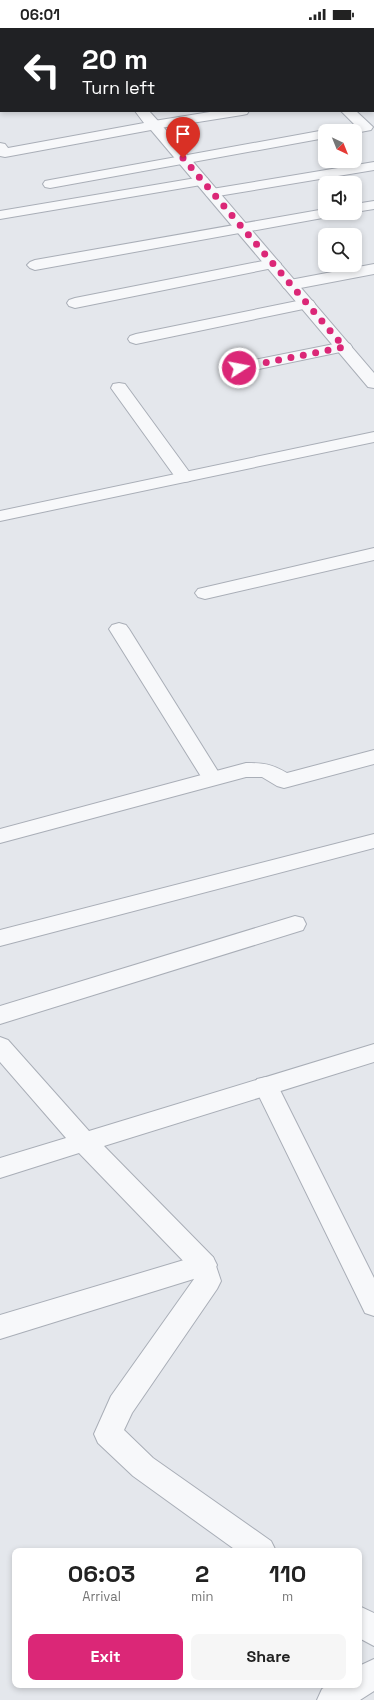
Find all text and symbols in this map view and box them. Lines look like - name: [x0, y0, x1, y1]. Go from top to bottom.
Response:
- text: 06:01: [20, 5, 60, 24]
- text: 20 m: [82, 41, 148, 77]
- icon: left: [16, 44, 68, 96]
- text: Turn left: [82, 76, 155, 99]
- pin: [166, 117, 200, 158]
- icon: arrive: [172, 123, 194, 145]
- north arrow: [318, 124, 362, 168]
- map controls: [318, 124, 362, 272]
- button: sound: [318, 176, 362, 220]
- button: search: [318, 228, 362, 272]
- position arrow: [218, 347, 260, 389]
- text: 06:03: [68, 1558, 135, 1589]
- text: 2: [195, 1558, 209, 1589]
- text: 110: [269, 1558, 306, 1589]
- text: Arrival: [82, 1588, 121, 1605]
- text: min: [191, 1588, 213, 1605]
- text: m: [282, 1588, 293, 1605]
- button: Exit: [28, 1634, 183, 1680]
- button: Share: [191, 1634, 346, 1680]

